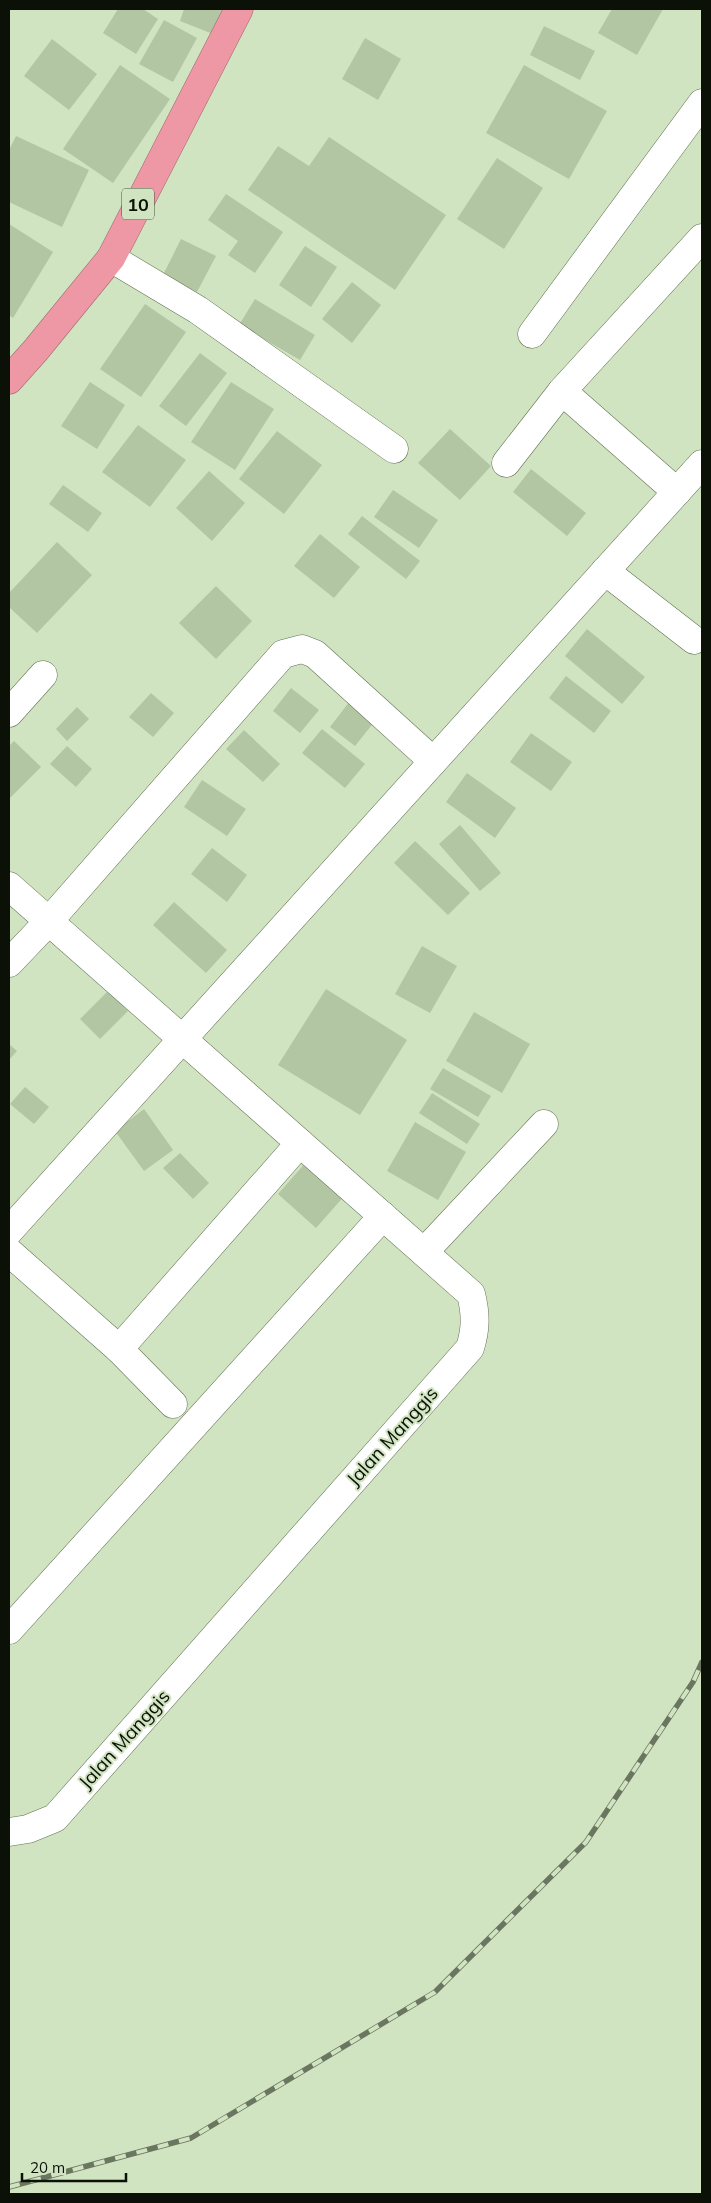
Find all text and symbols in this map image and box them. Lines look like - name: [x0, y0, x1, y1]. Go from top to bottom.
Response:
- road number: 10: [122, 188, 154, 220]
- street label: Jalan Manggis: [341, 1381, 443, 1491]
- street label: Jalan Manggis: [73, 1684, 175, 1794]
- scale bar: [22, 2150, 126, 2182]
- text: 20 m: [30, 2158, 65, 2177]

